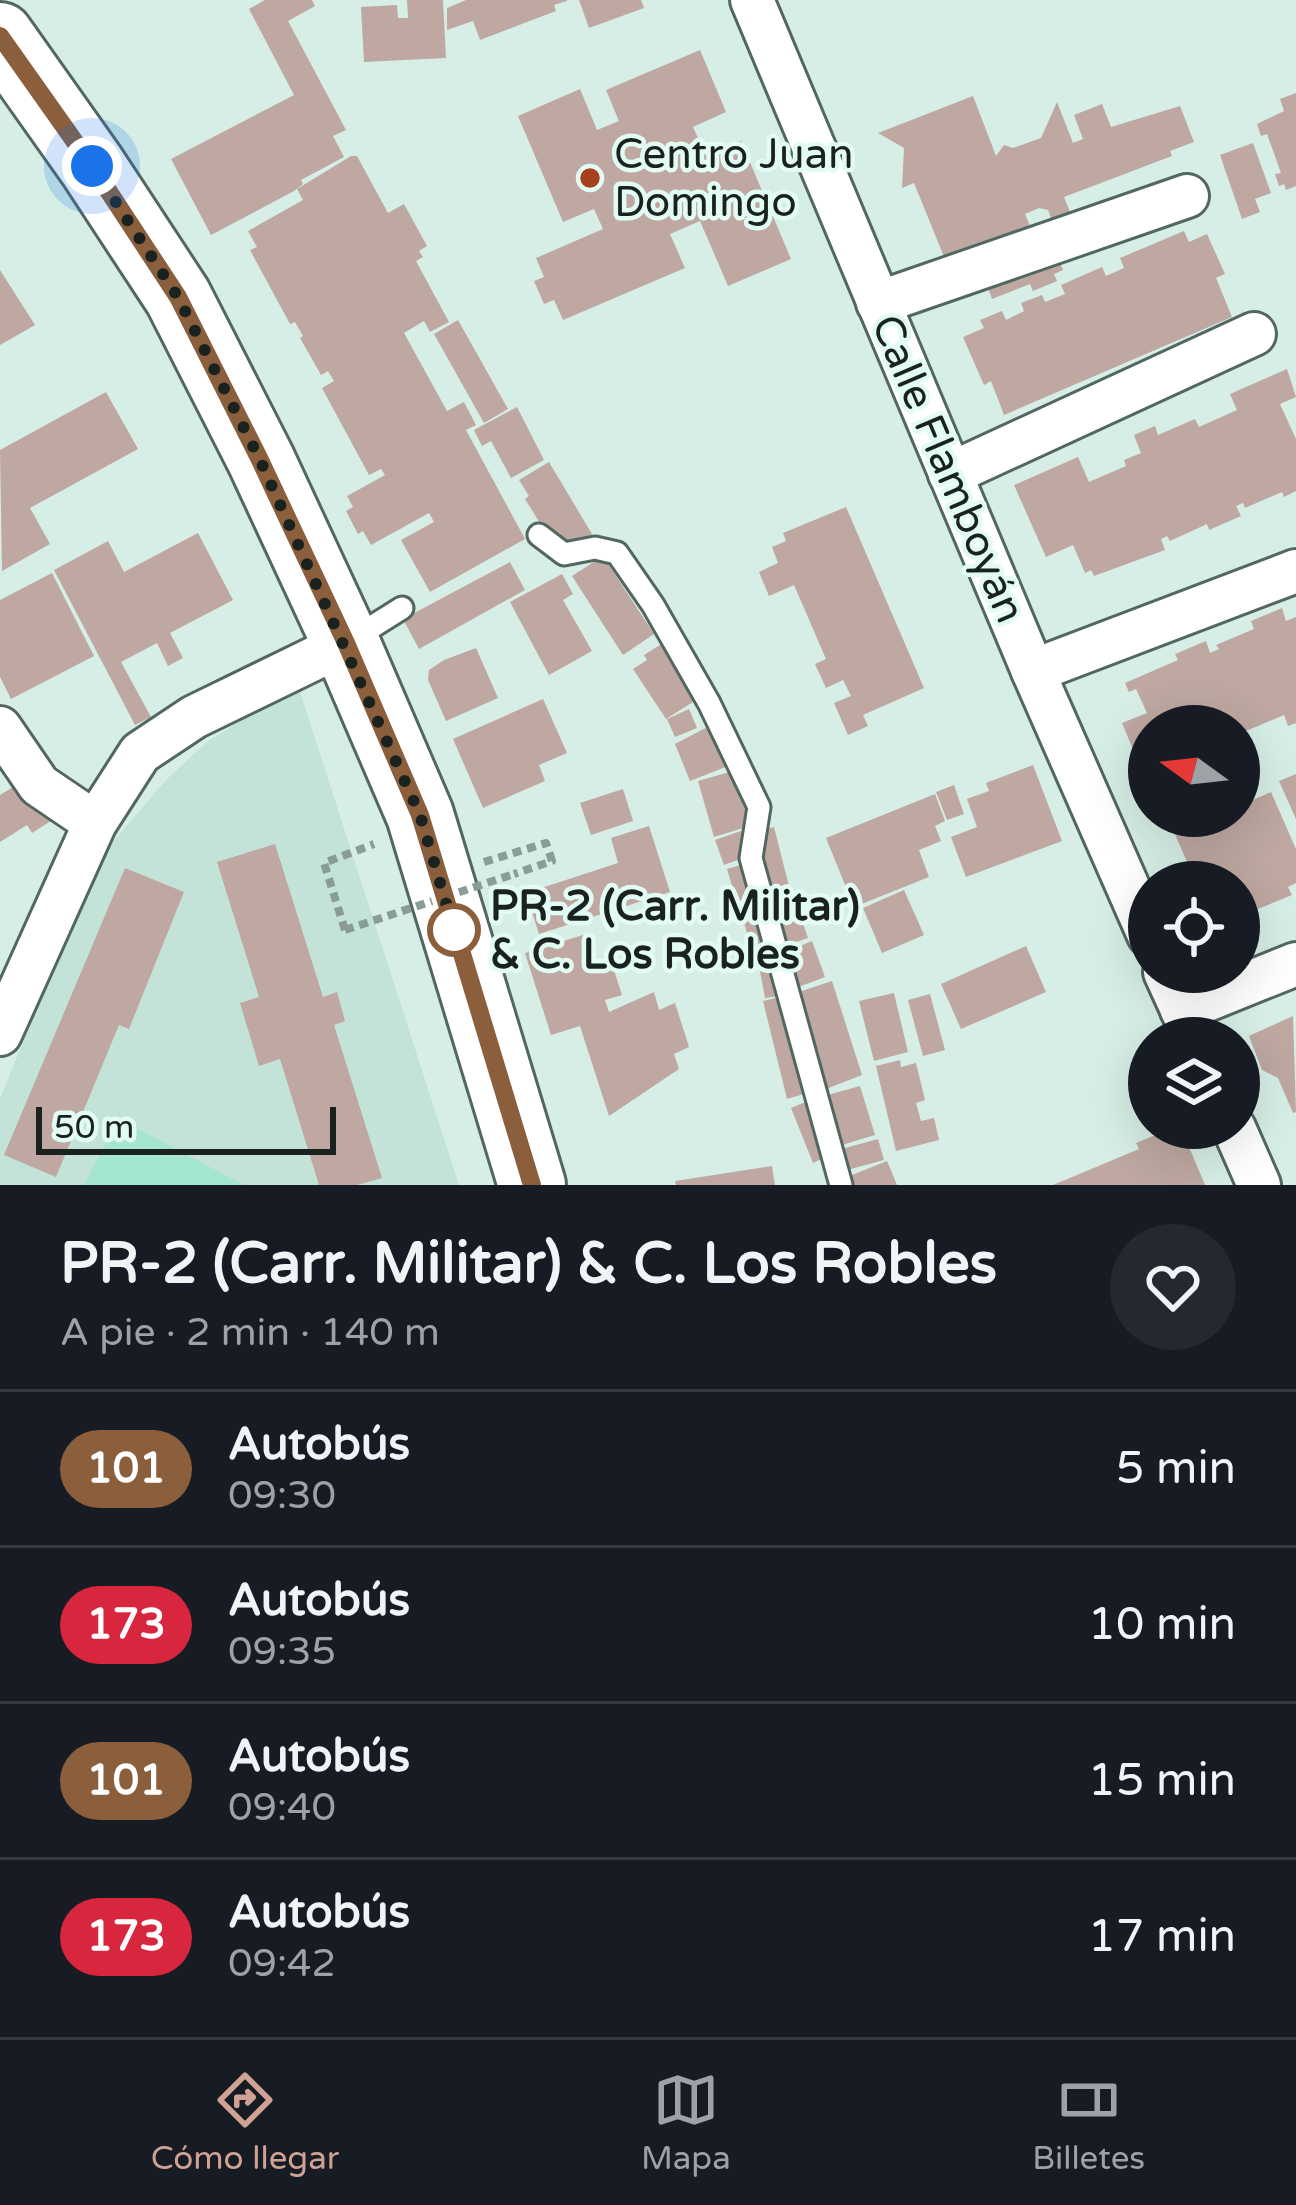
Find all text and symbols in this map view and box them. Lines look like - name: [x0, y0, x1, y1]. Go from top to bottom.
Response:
- place label: Centro Juan Domingo: [614, 129, 854, 228]
- your location: [62, 136, 122, 196]
- marker: Centro Juan Domingo: [577, 165, 603, 191]
- street label: Calle Flamboyán: [860, 307, 1036, 631]
- north arrow: [1128, 705, 1260, 837]
- map controls: [1128, 705, 1260, 1149]
- button: locate: [1128, 861, 1260, 993]
- place label: PR-2 (Carr. Militar) & C. Los Robles: [490, 881, 860, 980]
- marker: PR-2 (Carr. Militar) & C. Los Robles: [429, 905, 479, 955]
- button: layers: [1128, 1017, 1260, 1149]
- scale bar: [36, 1101, 336, 1154]
- text: 50 m: [54, 1108, 134, 1147]
- button: heart: [1110, 1224, 1236, 1350]
- text: PR-2 (Carr. Militar) & C. Los Robles: [60, 1230, 997, 1298]
- text: A pie · 2 min · 140 m: [60, 1309, 440, 1356]
- text: Autobús: [228, 1418, 410, 1472]
- text: 5 min: [1116, 1442, 1236, 1496]
- text: 101: [86, 1443, 166, 1494]
- text: 09:30: [228, 1472, 336, 1519]
- text: Autobús: [228, 1574, 410, 1628]
- text: 10 min: [1088, 1598, 1236, 1652]
- text: 173: [86, 1599, 166, 1650]
- text: 09:35: [228, 1628, 336, 1675]
- text: Autobús: [228, 1730, 410, 1784]
- text: 15 min: [1088, 1754, 1236, 1808]
- text: 101: [86, 1755, 166, 1806]
- text: 09:40: [228, 1784, 336, 1831]
- text: Autobús: [228, 1886, 410, 1940]
- text: 17 min: [1088, 1910, 1236, 1964]
- text: 173: [86, 1911, 166, 1962]
- text: 09:42: [228, 1940, 336, 1987]
- tab: Cómo llegar: [151, 2067, 339, 2178]
- tab: Mapa: [641, 2067, 731, 2178]
- tab: Billetes: [1032, 2067, 1145, 2178]

